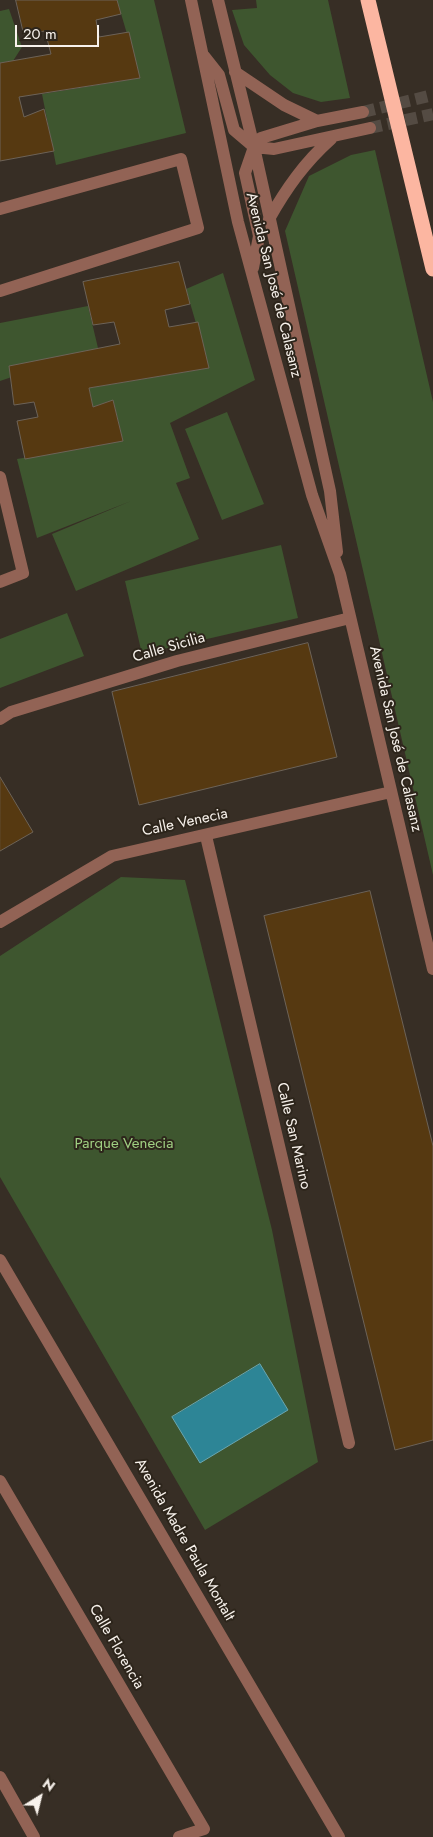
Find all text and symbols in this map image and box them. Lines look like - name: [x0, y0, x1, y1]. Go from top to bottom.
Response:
- scale bar: [18, 15, 101, 47]
- text: 20 m: [23, 23, 57, 45]
- street label: Avenida San José de Calasanz: [241, 191, 305, 379]
- street label: Calle Sicilia: [131, 629, 207, 667]
- street label: Avenida San José de Calasanz: [365, 644, 425, 834]
- street label: Calle Venecia: [141, 805, 229, 841]
- street label: Calle San Marino: [272, 1081, 314, 1191]
- park label: Parque Venecia: [75, 1135, 173, 1153]
- street label: Avenida Madre Paula Montalt: [130, 1456, 238, 1624]
- street label: Calle Florencia: [85, 1602, 147, 1692]
- north arrow: [15, 1772, 65, 1822]
- text: N: [38, 1774, 59, 1796]

